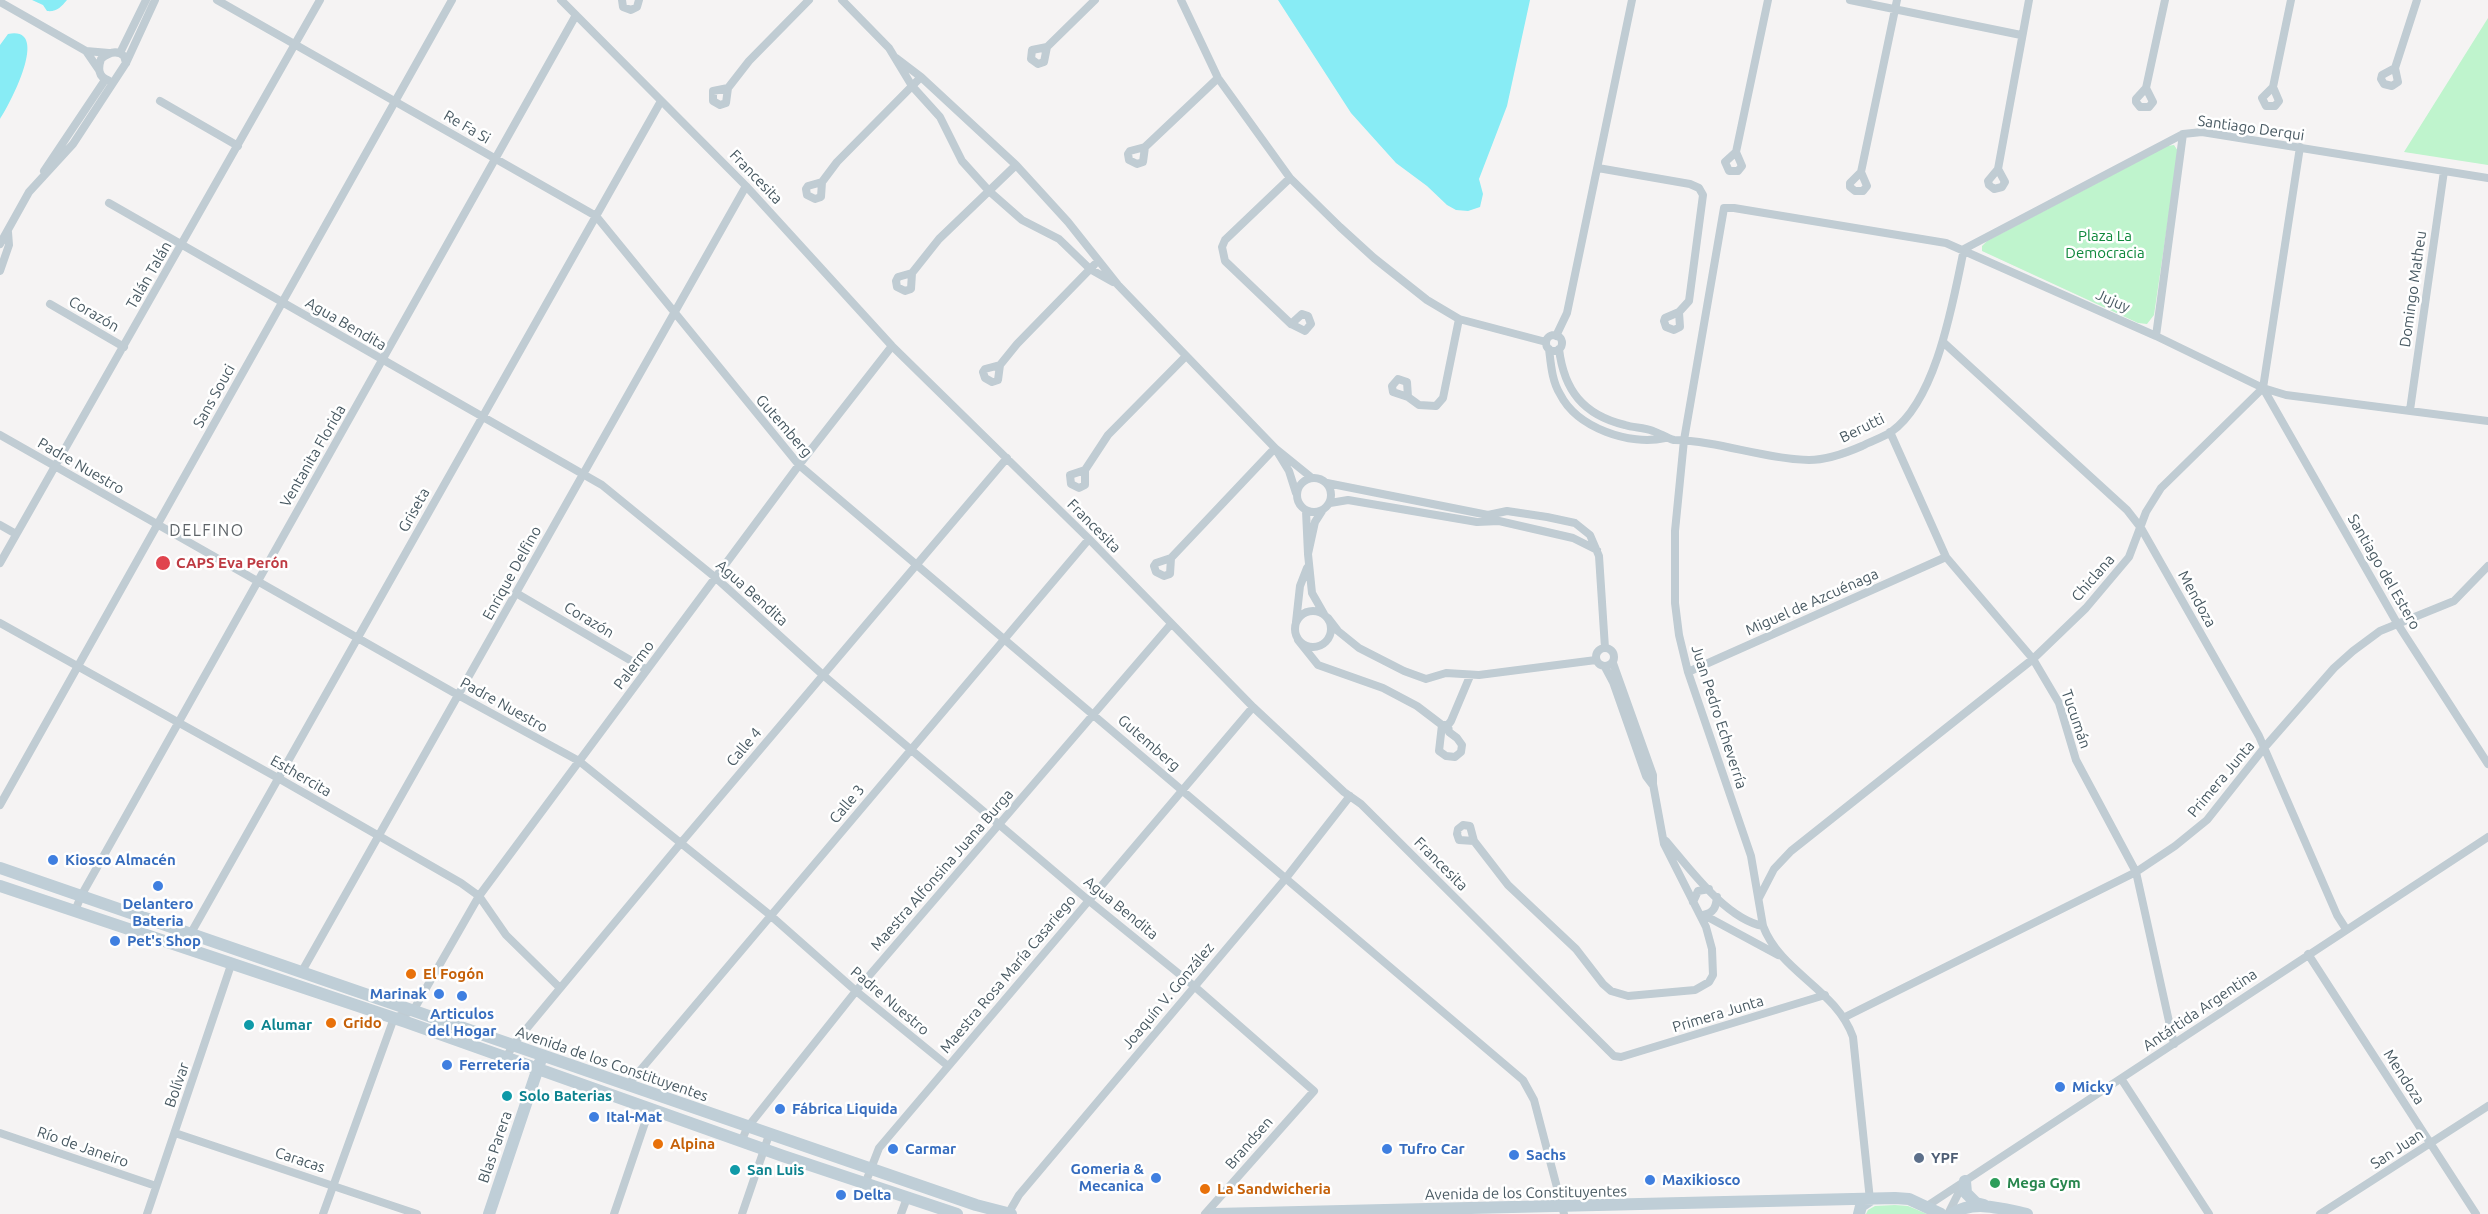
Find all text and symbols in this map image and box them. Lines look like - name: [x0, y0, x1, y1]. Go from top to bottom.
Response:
- street label: Re Fa Si: [440, 106, 494, 148]
- street label: Santiago Derqui: [2196, 112, 2306, 144]
- street label: Francesita: [726, 146, 786, 208]
- park label: Plaza La Democracia: [2065, 227, 2145, 262]
- street label: Domingo Matheu: [2396, 230, 2430, 348]
- street label: Talán Talán: [122, 238, 176, 312]
- street label: Jujuy: [2093, 286, 2133, 316]
- street label: Corazón: [66, 292, 122, 336]
- street label: Agua Bendita: [302, 294, 390, 354]
- street label: Sans Souci: [189, 361, 239, 431]
- street label: Gutemberg: [752, 391, 816, 461]
- street label: Ventanita Florida: [276, 402, 350, 510]
- street label: Berutti: [1837, 410, 1887, 446]
- street label: Padre Nuestro: [34, 434, 128, 498]
- street label: Griseta: [395, 485, 433, 535]
- street label: Francesita: [1063, 495, 1125, 557]
- street label: Santiago del Estero: [2344, 511, 2424, 633]
- district label: DELFINO: [169, 521, 245, 541]
- street label: Enrique Delfino: [479, 523, 545, 623]
- street label: Chiclana: [2068, 551, 2118, 605]
- marker: CAPS Eva Perón: [154, 554, 172, 572]
- place label: CAPS Eva Perón: [176, 554, 288, 572]
- street label: Agua Bendita: [712, 556, 792, 630]
- street label: Miguel de Azcuénaga: [1743, 565, 1881, 639]
- street label: Mendoza: [2174, 568, 2220, 630]
- street label: Corazón: [561, 598, 617, 642]
- street label: Palermo: [610, 637, 658, 693]
- street label: Juan Pedro Echeverría: [1687, 643, 1751, 791]
- street label: Padre Nuestro: [457, 674, 551, 736]
- street label: Tucumán: [2058, 687, 2094, 751]
- street label: Gutemberg: [1114, 711, 1184, 775]
- street label: Calle 4: [723, 724, 765, 770]
- street label: Primera Junta: [2184, 737, 2258, 821]
- street label: Esthercita: [267, 751, 335, 801]
- street label: Calle 3: [826, 781, 868, 827]
- street label: Maestra Alfonsina Juana Burga: [867, 785, 1017, 955]
- street label: Francesita: [1410, 833, 1472, 895]
- place label: Kiosco Almacén: [65, 851, 176, 869]
- marker: Kiosco Almacén: [46, 853, 60, 867]
- street label: Agua Bendita: [1080, 873, 1162, 943]
- marker: Delantero Bateria: [151, 879, 165, 893]
- street label: Maestra Rosa María Casariego: [936, 891, 1080, 1057]
- place label: Delantero Bateria: [122, 895, 194, 930]
- place label: Pet's Shop: [127, 932, 201, 950]
- marker: Pet's Shop: [108, 934, 122, 948]
- street label: Joaquín V. González: [1118, 939, 1218, 1053]
- street label: Padre Nuestro: [847, 963, 933, 1039]
- place label: El Fogón: [423, 965, 484, 983]
- street label: Antártida Argentina: [2140, 965, 2260, 1055]
- marker: El Fogón: [404, 967, 418, 981]
- place label: Marinak: [370, 985, 427, 1003]
- marker: Marinak: [432, 987, 446, 1001]
- marker: Articulos del Hogar: [455, 989, 469, 1003]
- street label: Primera Junta: [1670, 992, 1766, 1036]
- place label: Articulos del Hogar: [428, 1005, 496, 1040]
- place label: Grido: [343, 1014, 382, 1032]
- place label: Alumar: [261, 1016, 312, 1034]
- marker: Grido: [324, 1016, 338, 1030]
- marker: Alumar: [242, 1018, 256, 1032]
- street label: Avenida de los Constituyentes: [514, 1023, 710, 1105]
- street label: Mendoza: [2380, 1046, 2428, 1108]
- place label: Ferretería: [459, 1056, 530, 1074]
- marker: Ferretería: [440, 1058, 454, 1072]
- street label: Bolívar: [161, 1060, 193, 1110]
- place label: Micky: [2072, 1078, 2113, 1096]
- marker: Micky: [2053, 1080, 2067, 1094]
- place label: Solo Baterias: [519, 1087, 612, 1105]
- marker: Solo Baterias: [500, 1089, 514, 1103]
- place label: Fábrica Liquida: [792, 1100, 898, 1118]
- marker: Fábrica Liquida: [773, 1102, 787, 1116]
- place label: Ital-Mat: [606, 1108, 662, 1126]
- street label: Blas Parera: [474, 1109, 516, 1185]
- marker: Ital-Mat: [587, 1110, 601, 1124]
- street label: Brandsen: [1221, 1113, 1277, 1173]
- street label: Río de Janeiro: [35, 1123, 131, 1171]
- street label: San Juan: [2367, 1125, 2427, 1173]
- place label: Alpina: [670, 1135, 715, 1153]
- marker: Alpina: [651, 1137, 665, 1151]
- place label: Carmar: [905, 1140, 956, 1158]
- place label: Tufro Car: [1399, 1140, 1465, 1158]
- marker: Carmar: [886, 1142, 900, 1156]
- marker: Tufro Car: [1380, 1142, 1394, 1156]
- street label: Caracas: [273, 1143, 327, 1177]
- place label: Sachs: [1526, 1146, 1566, 1164]
- marker: Sachs: [1507, 1148, 1521, 1162]
- place label: YPF: [1931, 1149, 1959, 1167]
- marker: YPF: [1912, 1151, 1926, 1165]
- place label: Gomeria & Mecanica: [1071, 1160, 1144, 1195]
- place label: San Luis: [747, 1161, 804, 1179]
- marker: San Luis: [728, 1163, 742, 1177]
- marker: Gomeria & Mecanica: [1149, 1171, 1163, 1185]
- place label: Maxikiosco: [1662, 1171, 1741, 1189]
- marker: Maxikiosco: [1643, 1173, 1657, 1187]
- place label: Mega Gym: [2007, 1174, 2081, 1192]
- marker: Mega Gym: [1988, 1176, 2002, 1190]
- place label: La Sandwicheria: [1217, 1180, 1331, 1198]
- marker: La Sandwicheria: [1198, 1182, 1212, 1196]
- street label: Avenida de los Constituyentes: [1425, 1182, 1627, 1204]
- place label: Delta: [853, 1186, 891, 1204]
- marker: Delta: [834, 1188, 848, 1202]

